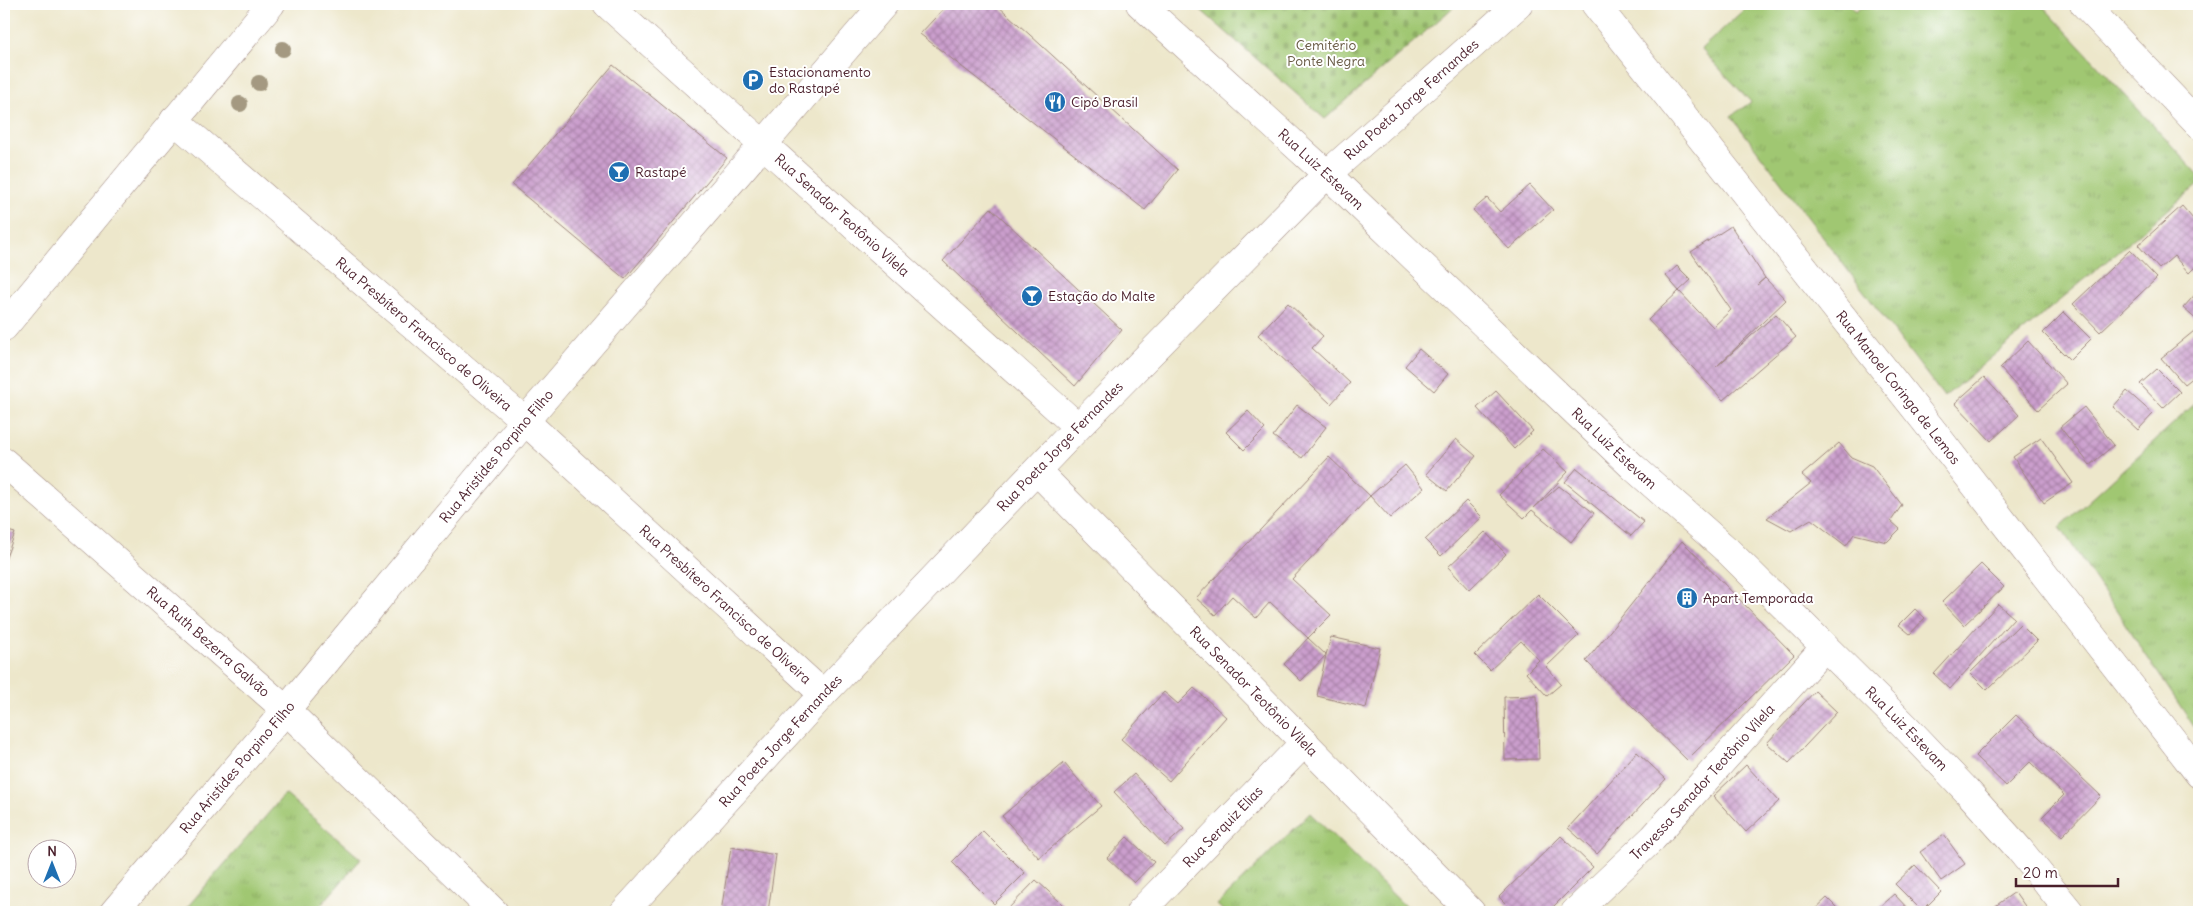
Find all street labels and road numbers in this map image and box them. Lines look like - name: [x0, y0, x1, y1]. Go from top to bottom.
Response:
- street label: Rua Poeta Jorge Fernandes: [1340, 35, 1482, 164]
- street label: Rua Luiz Estevam: [1274, 125, 1368, 213]
- street label: Rua Senador Teotônio Vilela: [771, 150, 913, 280]
- street label: Rua Presbítero Francisco de Oliveira: [332, 253, 516, 415]
- street label: Rua Manoel Coringa de Lemos: [1832, 307, 1965, 468]
- street label: Rua Poeta Jorge Fernandes: [993, 378, 1127, 515]
- street label: Rua Aristides Porpino Filho: [436, 386, 557, 526]
- street label: Rua Luiz Estevam: [1568, 404, 1661, 493]
- street label: Rua Presbítero Francisco de Oliveira: [636, 521, 815, 688]
- street label: Rua Ruth Bezerra Galvão: [143, 583, 274, 701]
- street label: Rua Senador Teotônio Vilela: [1186, 622, 1322, 760]
- street label: Rua Poeta Jorge Fernandes: [715, 671, 846, 811]
- street label: Rua Luiz Estevam: [1861, 683, 1952, 774]
- street label: Rua Aristides Porpino Filho: [176, 697, 299, 837]
- street label: Travessa Senador Teotônio Vilela: [1626, 700, 1778, 864]
- street label: Rua Serquiz Elias: [1179, 782, 1267, 871]

